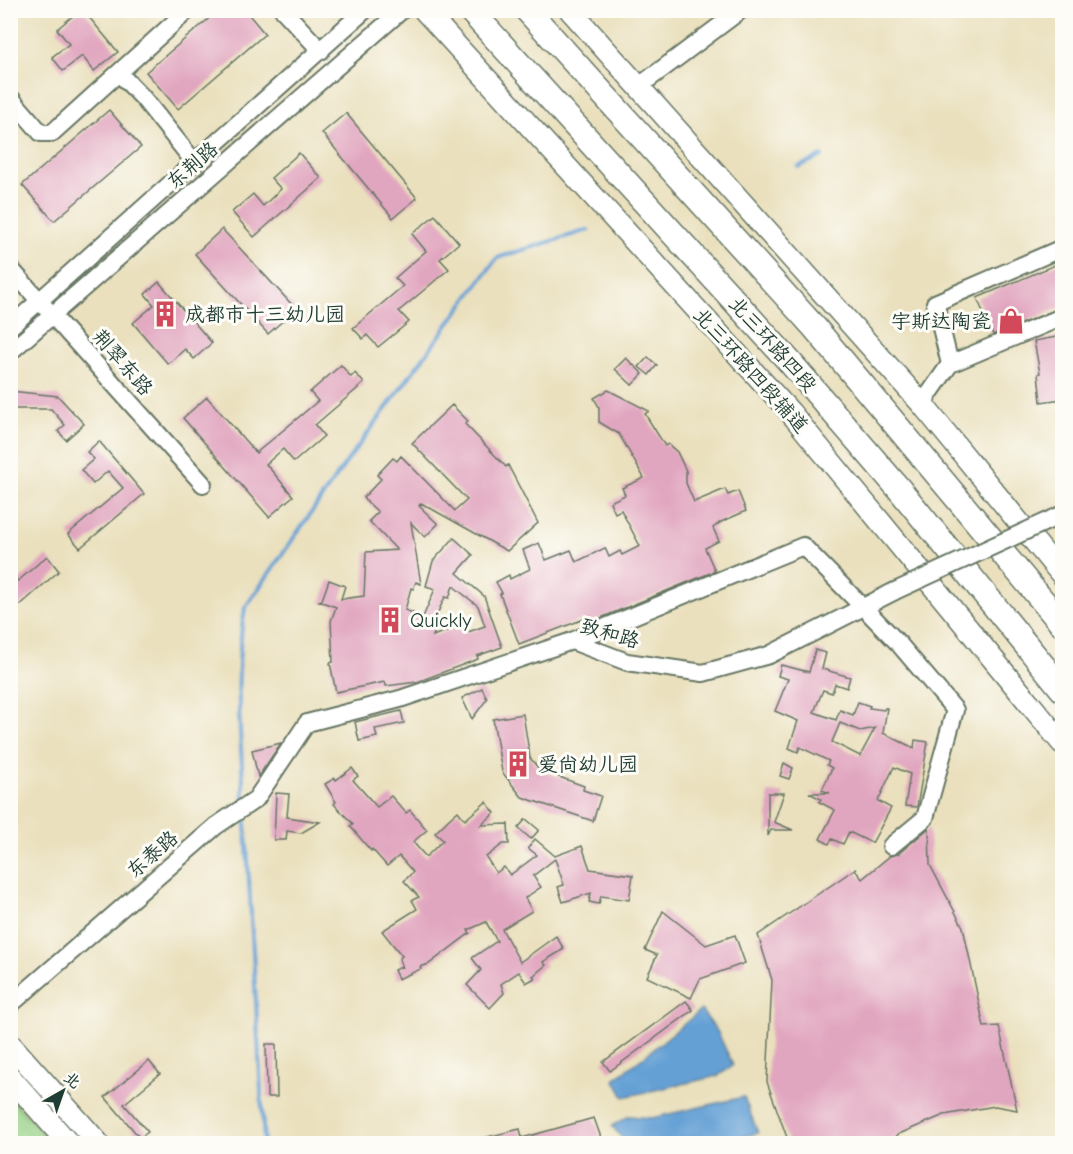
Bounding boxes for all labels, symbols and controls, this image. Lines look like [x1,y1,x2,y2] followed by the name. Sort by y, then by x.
[162,136,223,194] street label: 东荆路
[724,292,821,397] street label: 北三环路四段
[150,299,180,329] building icon: 成都市十三幼儿园
[185,303,345,326] place label: 成都市十三幼儿园
[689,303,813,437] street label: 北三环路四段辅道
[996,306,1026,336] shop icon: 宇斯达陶瓷
[891,310,991,333] place label: 宇斯达陶瓷
[88,325,158,401] street label: 荆翠东路
[375,605,405,635] building icon: Quickly
[410,609,472,632] place label: Quickly
[578,614,643,653] street label: 致和路
[503,749,533,779] building icon: 爱尚幼儿园
[538,753,638,776] place label: 爱尚幼儿园
[122,825,183,883] street label: 东泰路
[33,1061,93,1121] north arrow
[60,1068,84,1092] text: 北

